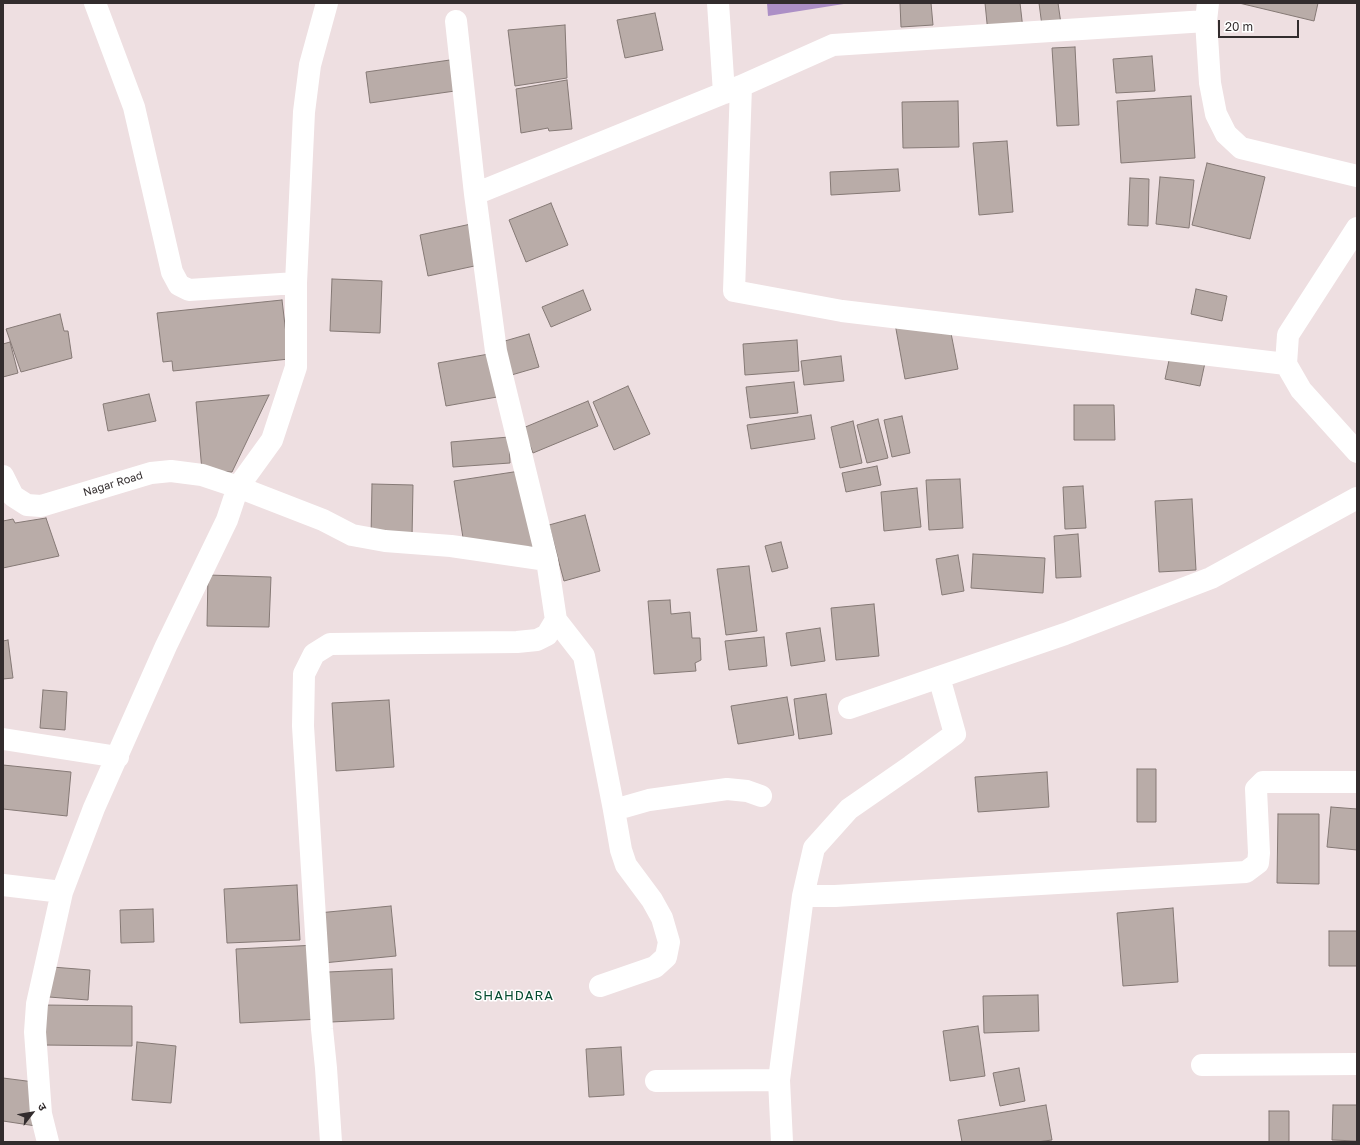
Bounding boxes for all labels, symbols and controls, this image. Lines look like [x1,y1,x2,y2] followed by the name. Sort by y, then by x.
[1220,12,1301,38] scale bar
[1225,19,1253,34] text: 20 m
[82,469,144,499] street label: Nagar Road
[474,988,554,1004] district label: SHAHDARA
[12,1093,52,1133] north arrow
[35,1100,50,1113] text: उ

